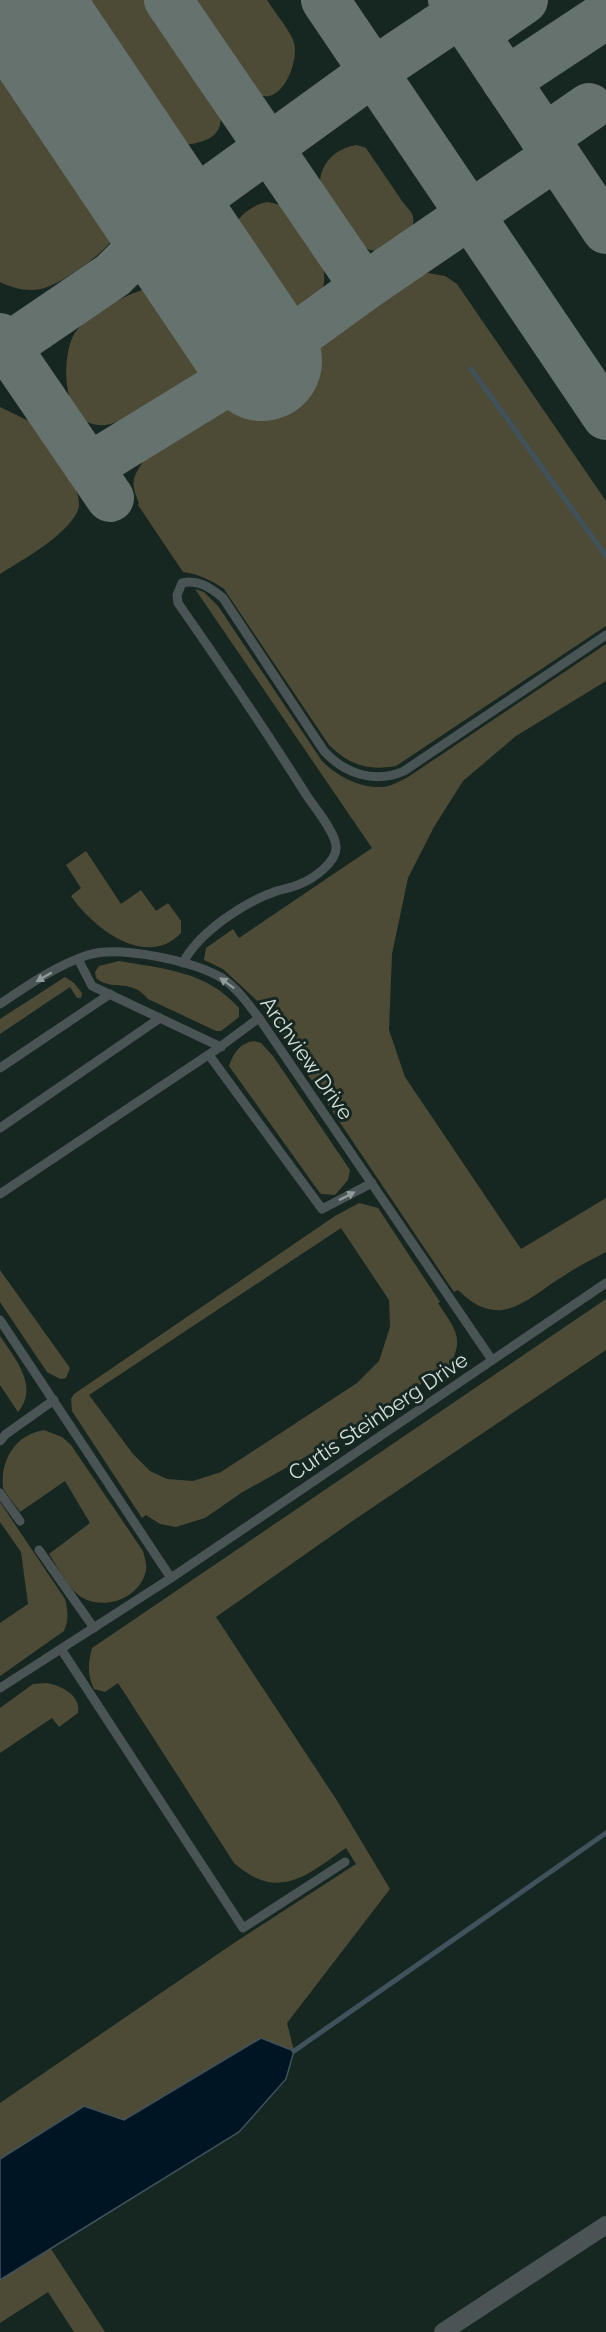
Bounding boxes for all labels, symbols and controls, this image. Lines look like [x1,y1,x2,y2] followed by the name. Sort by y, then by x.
[35,972,52,982] one-way arrow
[219,977,235,990] one-way arrow
[255,992,359,1124] street label: Archview Drive
[338,1191,355,1201] one-way arrow
[284,1347,472,1485] street label: Curtis Steinberg Drive

